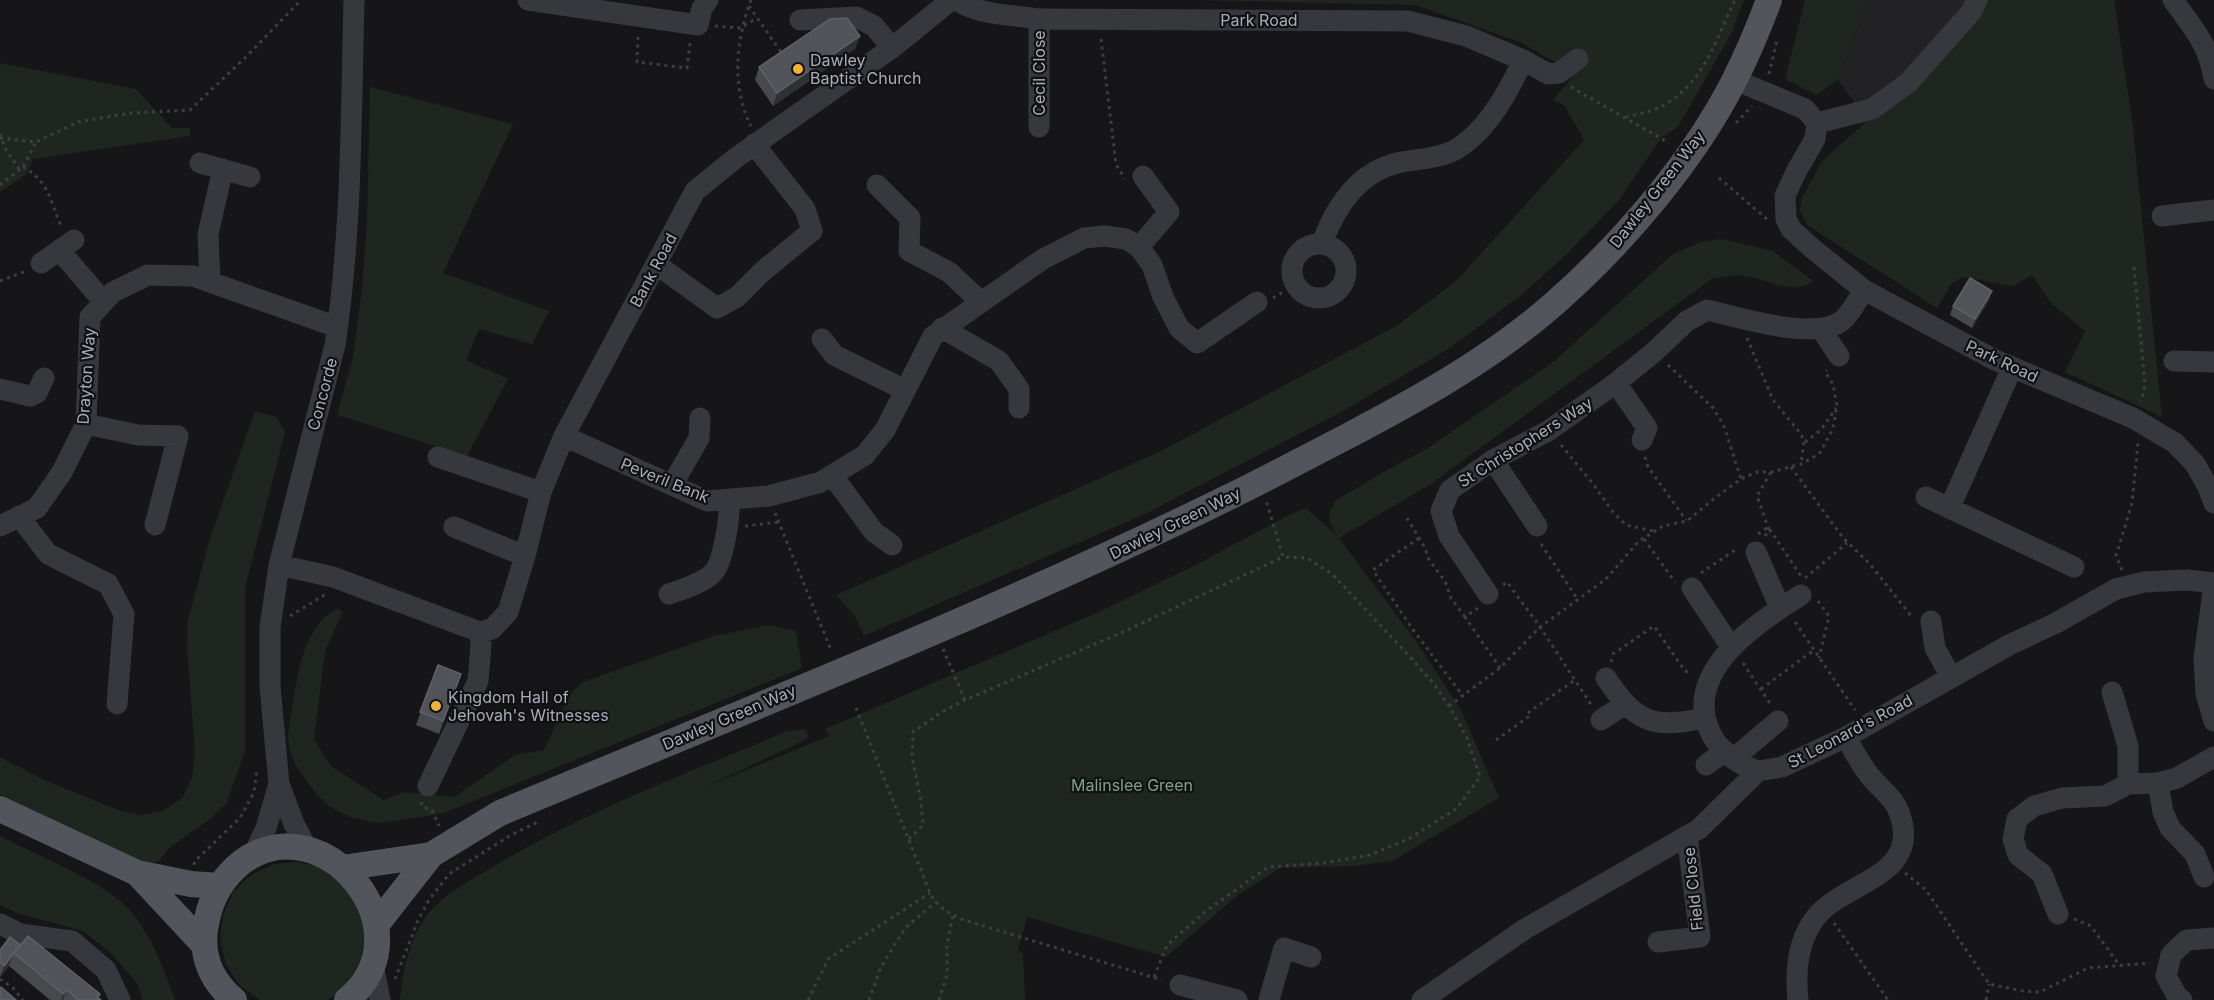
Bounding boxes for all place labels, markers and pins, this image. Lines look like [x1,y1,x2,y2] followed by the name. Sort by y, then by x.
[810,50,922,88] place label: Dawley Baptist Church
[791,62,805,76] marker: Dawley Baptist Church
[448,687,609,725] place label: Kingdom Hall of Jehovah's Witnesses
[429,699,443,713] marker: Kingdom Hall of Jehovah's Witnesses

